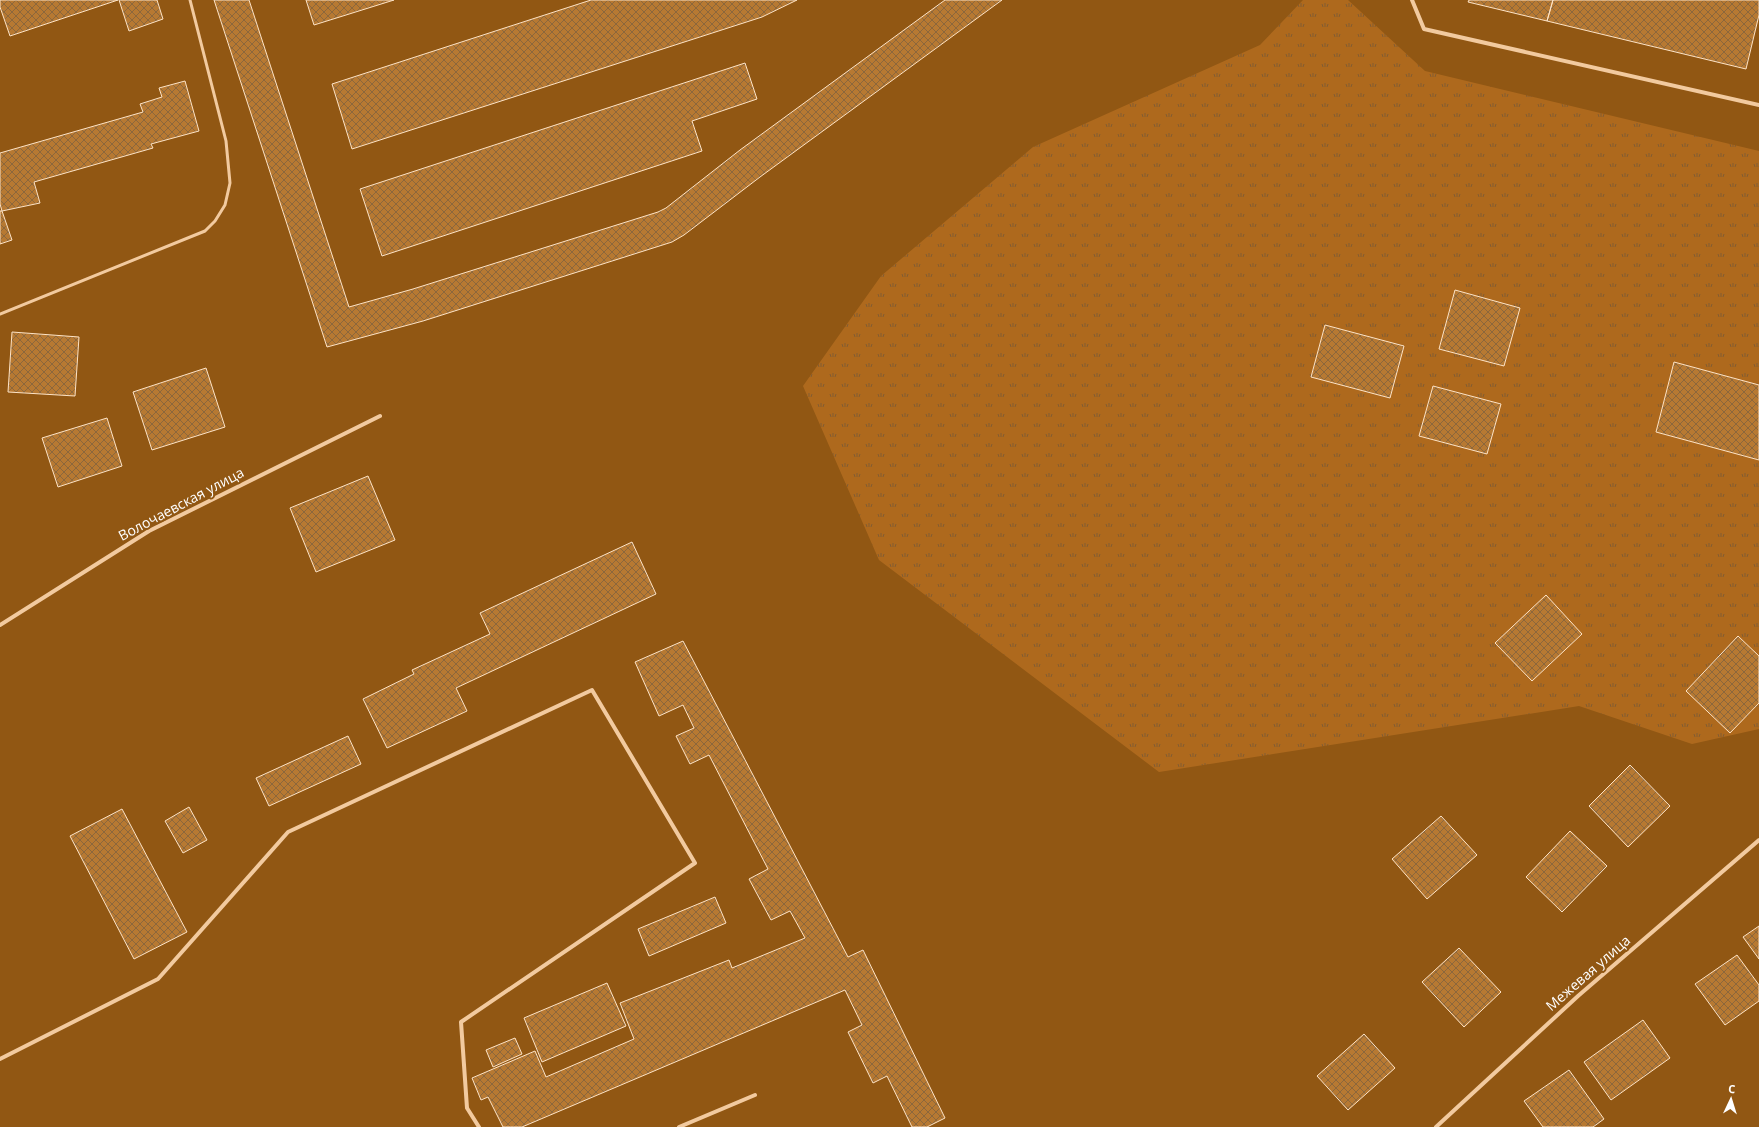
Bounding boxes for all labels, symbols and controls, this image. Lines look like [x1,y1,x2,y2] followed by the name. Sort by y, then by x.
[115,462,247,545] street label: Волочаевская улица
[1541,931,1634,1015] street label: Межевая улица
[1711,1079,1751,1119] north arrow
[1728,1081,1736,1096] text: С

